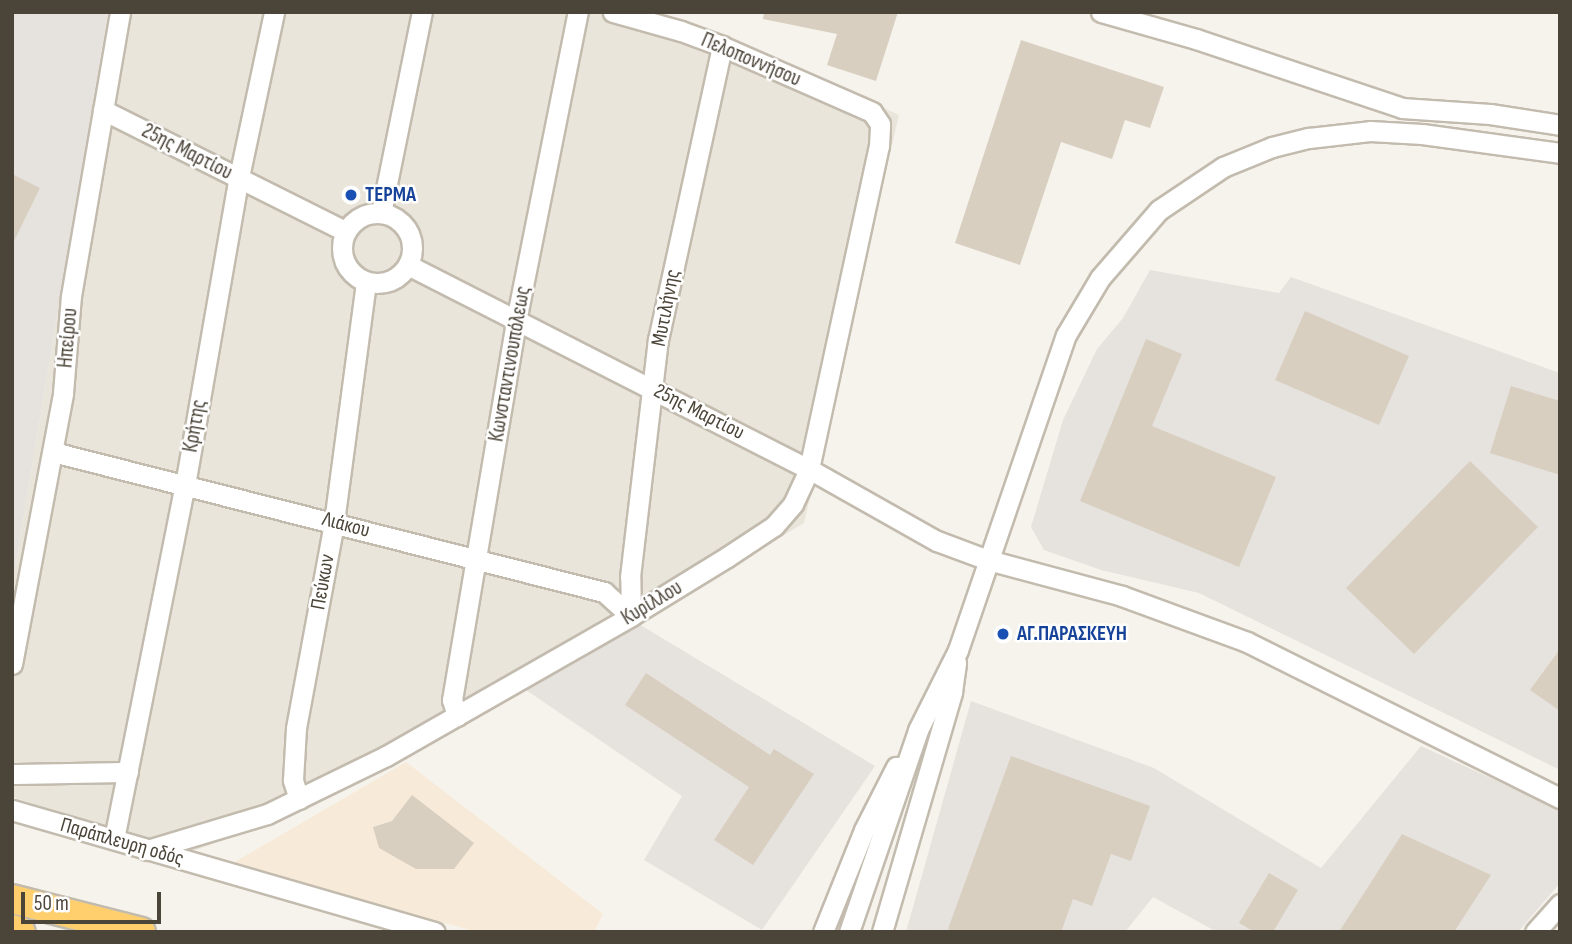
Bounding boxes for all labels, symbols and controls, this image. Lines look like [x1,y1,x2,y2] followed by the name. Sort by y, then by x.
[697,28,805,92] street label: Πελοποννήσου
[137,118,237,186] street label: 25ης Μαρτίου
[365,182,416,208] place label: ΤΕΡΜΑ
[343,187,359,203] marker: ΤΕΡΜΑ
[646,267,686,349] street label: Μυτιλήνης
[484,284,536,444] street label: Κωνσταντινουπόλεως
[53,307,83,369] street label: Ηπείρου
[649,378,749,446] street label: 25ης Μαρτίου
[178,398,212,454] street label: Κρήτης
[319,507,373,543] street label: Λιάκου
[306,552,340,612] street label: Πεύκων
[617,575,687,631] street label: Κυρίλλου
[1017,621,1127,647] place label: ΑΓ.ΠΑΡΑΣΚΕΥΗ
[995,626,1011,642] marker: ΑΓ.ΠΑΡΑΣΚΕΥΗ
[57,812,187,872] street label: Παράπλευρη οδός
[24,878,164,922] scale bar
[34,891,69,916] text: 50 m

